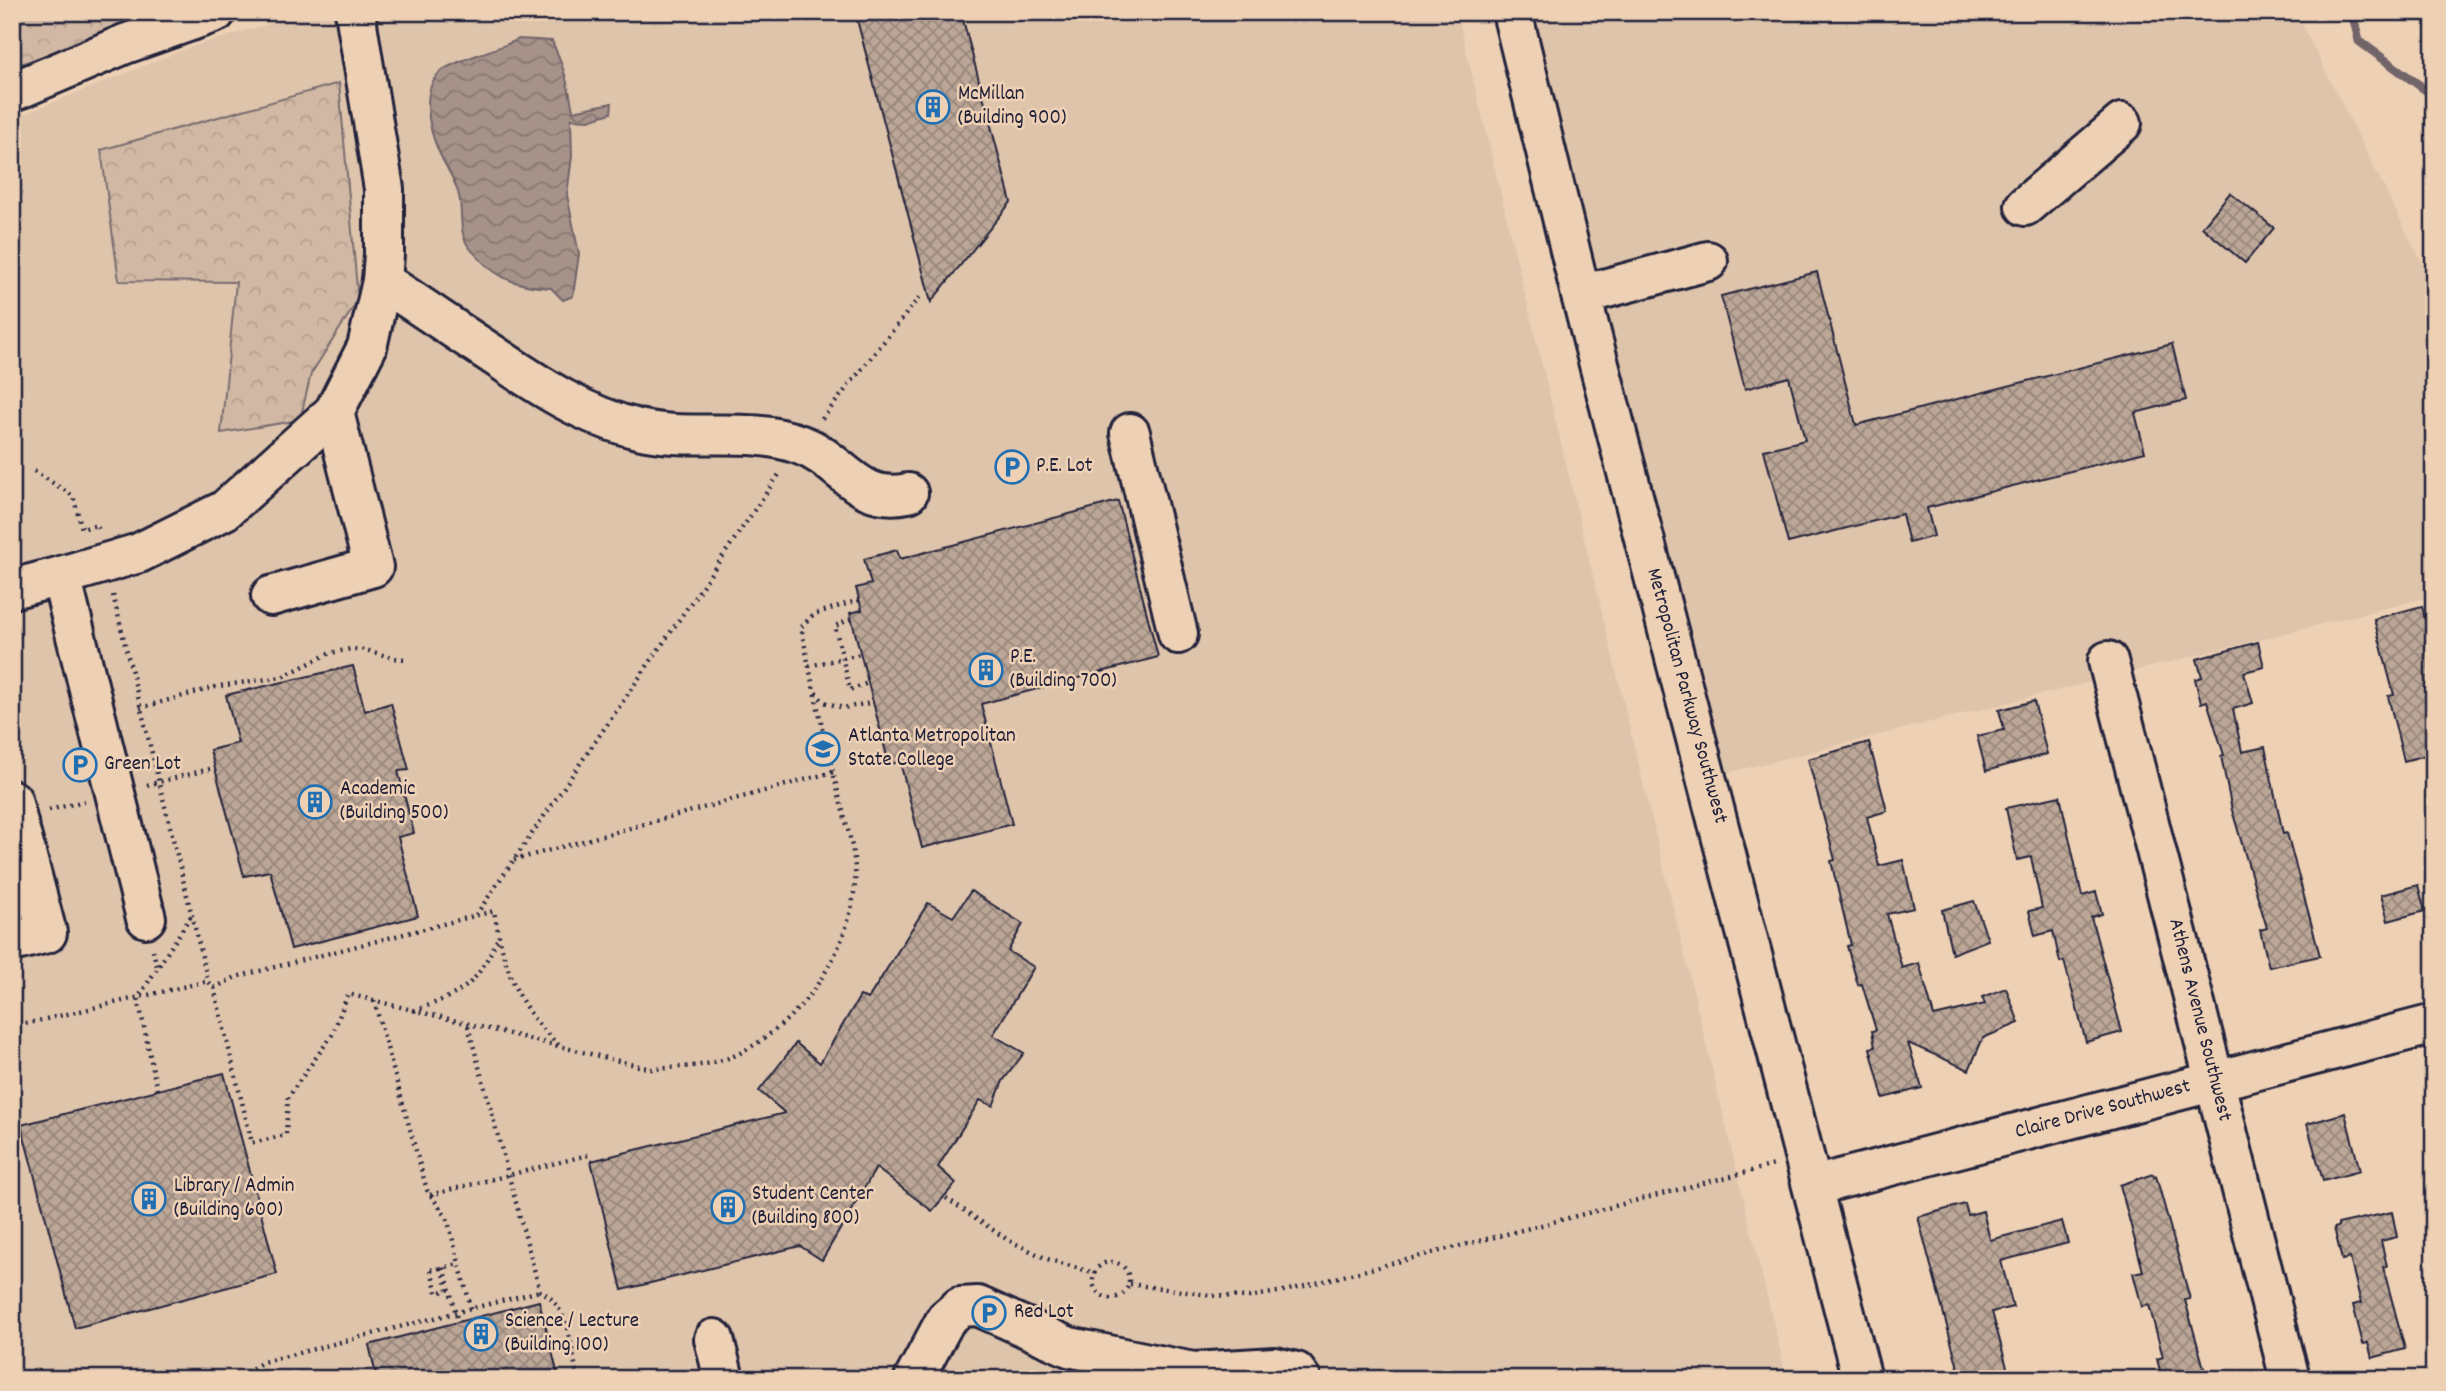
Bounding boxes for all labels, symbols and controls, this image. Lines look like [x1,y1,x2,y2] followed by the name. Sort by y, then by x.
[958,80,1066,134] place label: McMillan (Building 900)
[914,88,952,126] building icon: McMillan (Building 900)
[993,448,1031,486] parking icon: P.E. Lot
[1036,452,1093,482] place label: P.E. Lot
[1637,565,1735,827] street label: Metropolitan Parkway Southwest
[1010,643,1117,697] place label: P.E. (Building 700)
[967,651,1005,689] building icon: P.E. (Building 700)
[848,722,1016,776] place label: Atlanta Metropolitan State College
[804,730,842,768] school or university icon: Atlanta Metropolitan State College
[61,746,99,784] parking icon: Green Lot
[104,750,181,780] place label: Green Lot
[340,775,448,829] place label: Academic (Building 500)
[296,783,334,821] building icon: Academic (Building 500)
[2159,915,2239,1125] street label: Athens Avenue Southwest
[2012,1072,2194,1148] street label: Claire Drive Southwest
[174,1172,294,1226] place label: Library / Admin (Building 600)
[130,1180,168,1218] building icon: Library / Admin (Building 600)
[752,1180,874,1234] place label: Student Center (Building 800)
[709,1188,747,1226] building icon: Student Center (Building 800)
[970,1294,1008,1332] parking icon: Red Lot
[1014,1298,1074,1328] place label: Red Lot
[505,1307,639,1361] place label: Science / Lecture (Building 100)
[462,1315,500,1353] building icon: Science / Lecture (Building 100)

